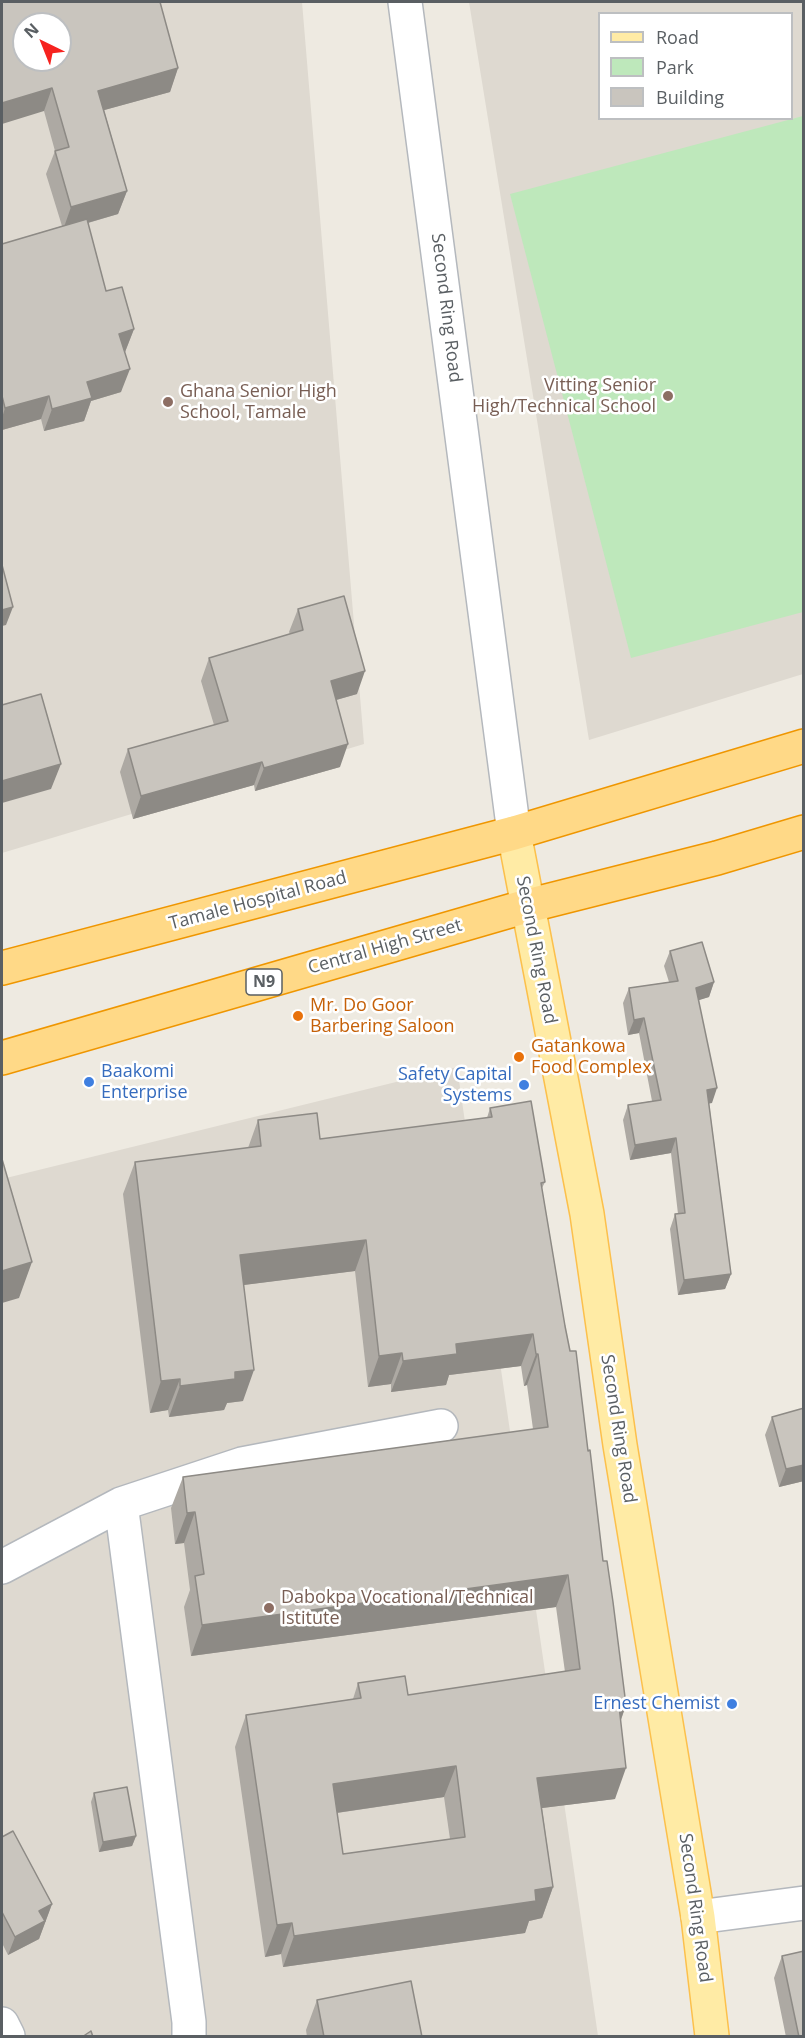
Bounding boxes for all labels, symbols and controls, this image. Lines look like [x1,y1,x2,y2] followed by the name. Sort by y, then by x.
[12,12,72,72] north arrow
[598,12,793,120] legend
[19,18,43,43] text: N
[656,25,699,49] text: Road
[656,55,694,79] text: Park
[656,85,724,109] text: Building
[426,232,466,384] street label: Second Ring Road
[472,375,656,418] place label: Vitting Senior High/Technical School
[180,381,337,424] place label: Ghana Senior High School, Tamale
[661,389,675,403] marker: Vitting Senior High/Technical School
[161,395,175,409] marker: Ghana Senior High School, Tamale
[167,867,349,935] street label: Tamale Hospital Road
[511,874,561,1026] street label: Second Ring Road
[306,915,464,979] street label: Central High Street
[246,969,282,995] road number: N9
[310,995,455,1038] place label: Mr. Do Goor Barbering Saloon
[291,1009,305,1023] marker: Mr. Do Goor Barbering Saloon
[531,1036,652,1078] place label: Gatankowa Food Complex
[512,1050,526,1064] marker: Gatankowa Food Complex
[101,1061,188,1104] place label: Baakomi Enterprise
[398,1064,512,1106] place label: Safety Capital Systems
[82,1075,96,1089] marker: Baakomi Enterprise
[517,1078,531,1092] marker: Safety Capital Systems
[596,1353,640,1505] street label: Second Ring Road
[281,1587,534,1630] place label: Dabokpa Vocational/Technical Istitute
[262,1601,276,1615] marker: Dabokpa Vocational/Technical Istitute
[593,1693,720,1715] place label: Ernest Chemist
[725,1697,739,1711] marker: Ernest Chemist
[674,1832,716,1984] street label: Second Ring Road

